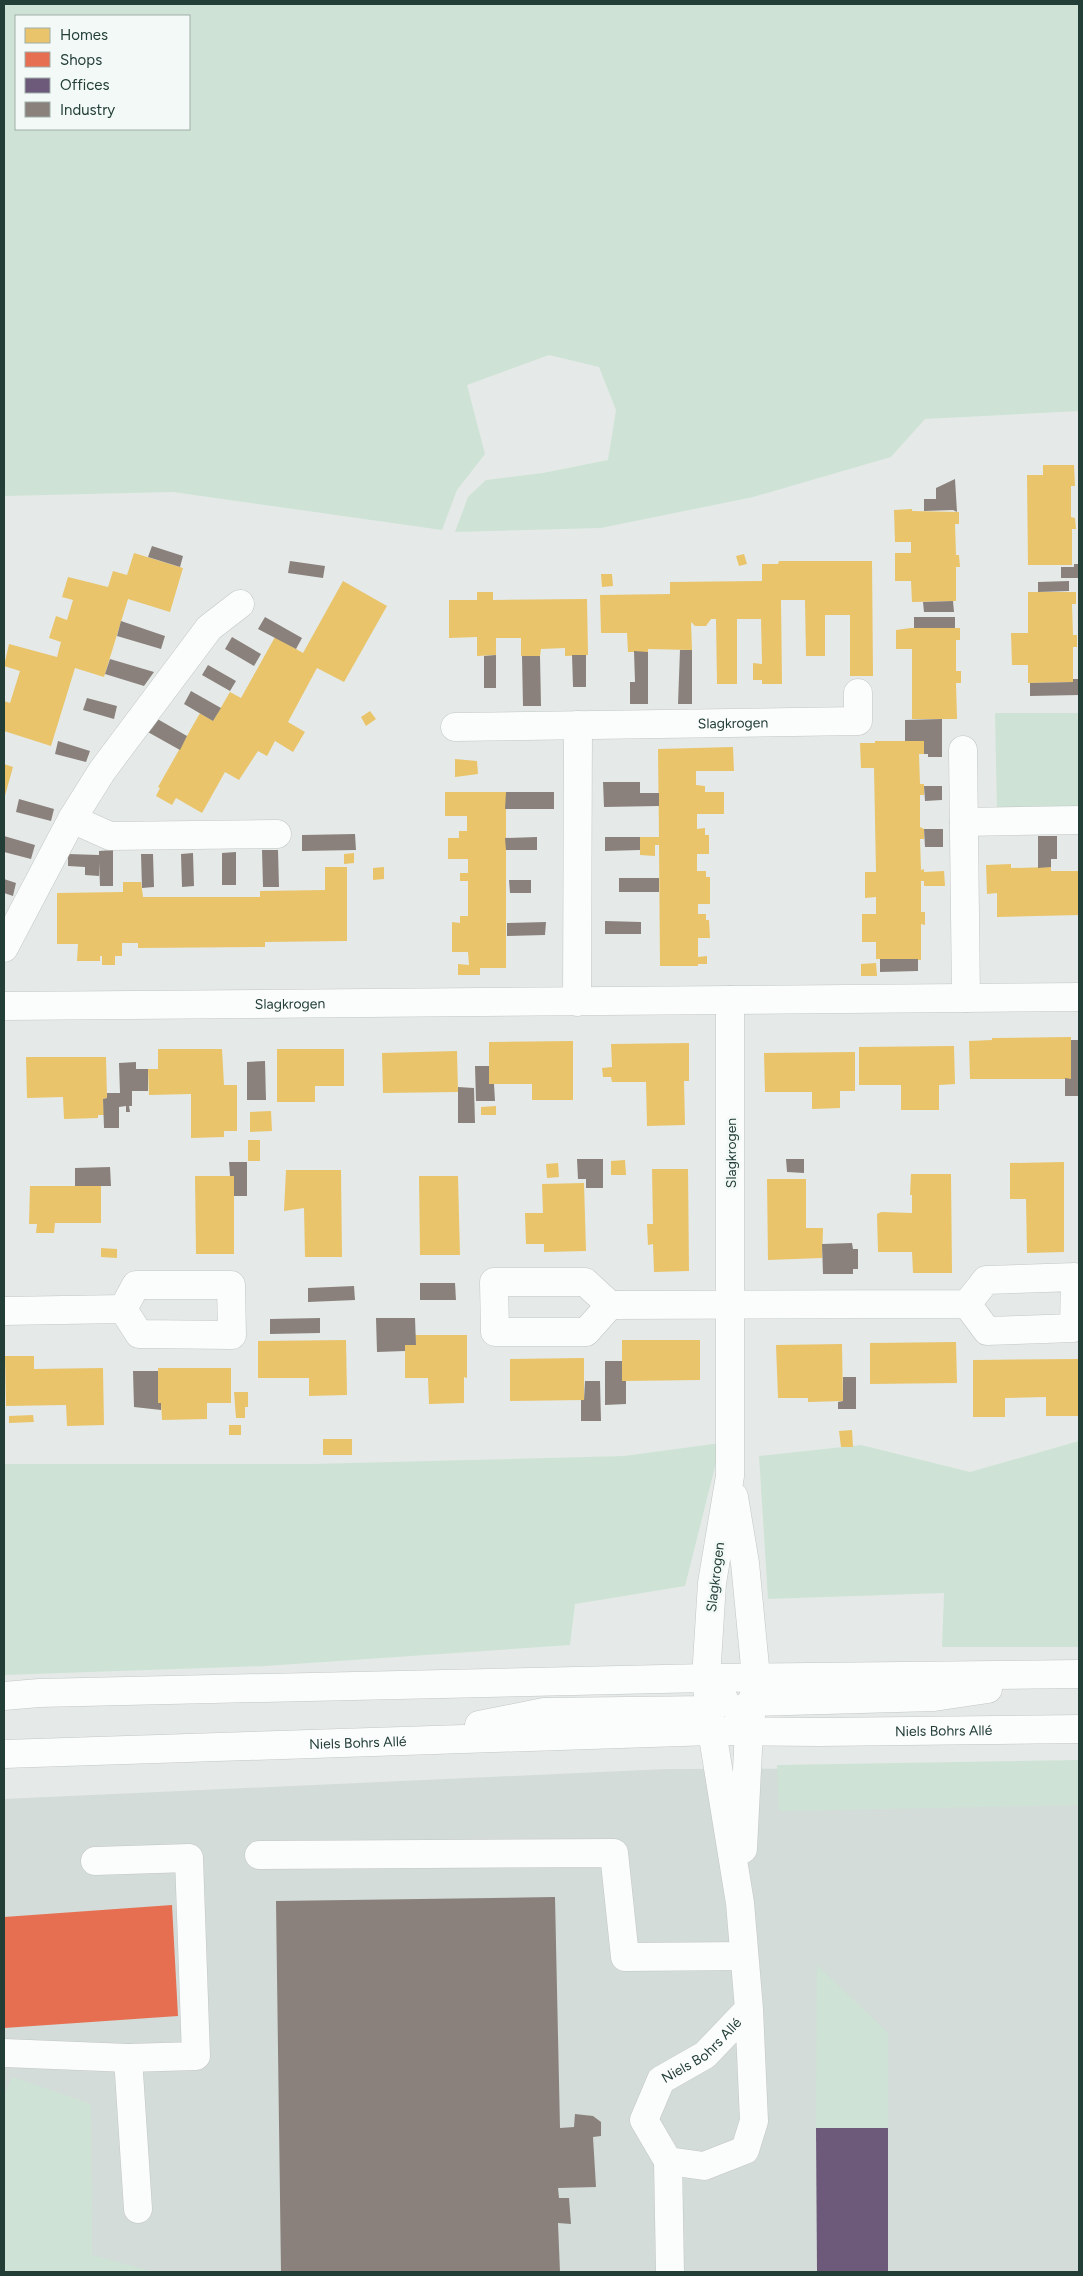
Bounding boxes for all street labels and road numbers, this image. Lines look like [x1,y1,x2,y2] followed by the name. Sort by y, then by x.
[698,714,768,732] street label: Slagkrogen
[255,995,325,1013] street label: Slagkrogen
[723,1118,740,1188] street label: Slagkrogen
[703,1541,728,1613] street label: Slagkrogen
[895,1722,993,1740] street label: Niels Bohrs Allé
[309,1733,407,1753] street label: Niels Bohrs Allé
[659,2014,745,2087] street label: Niels Bohrs Allé

